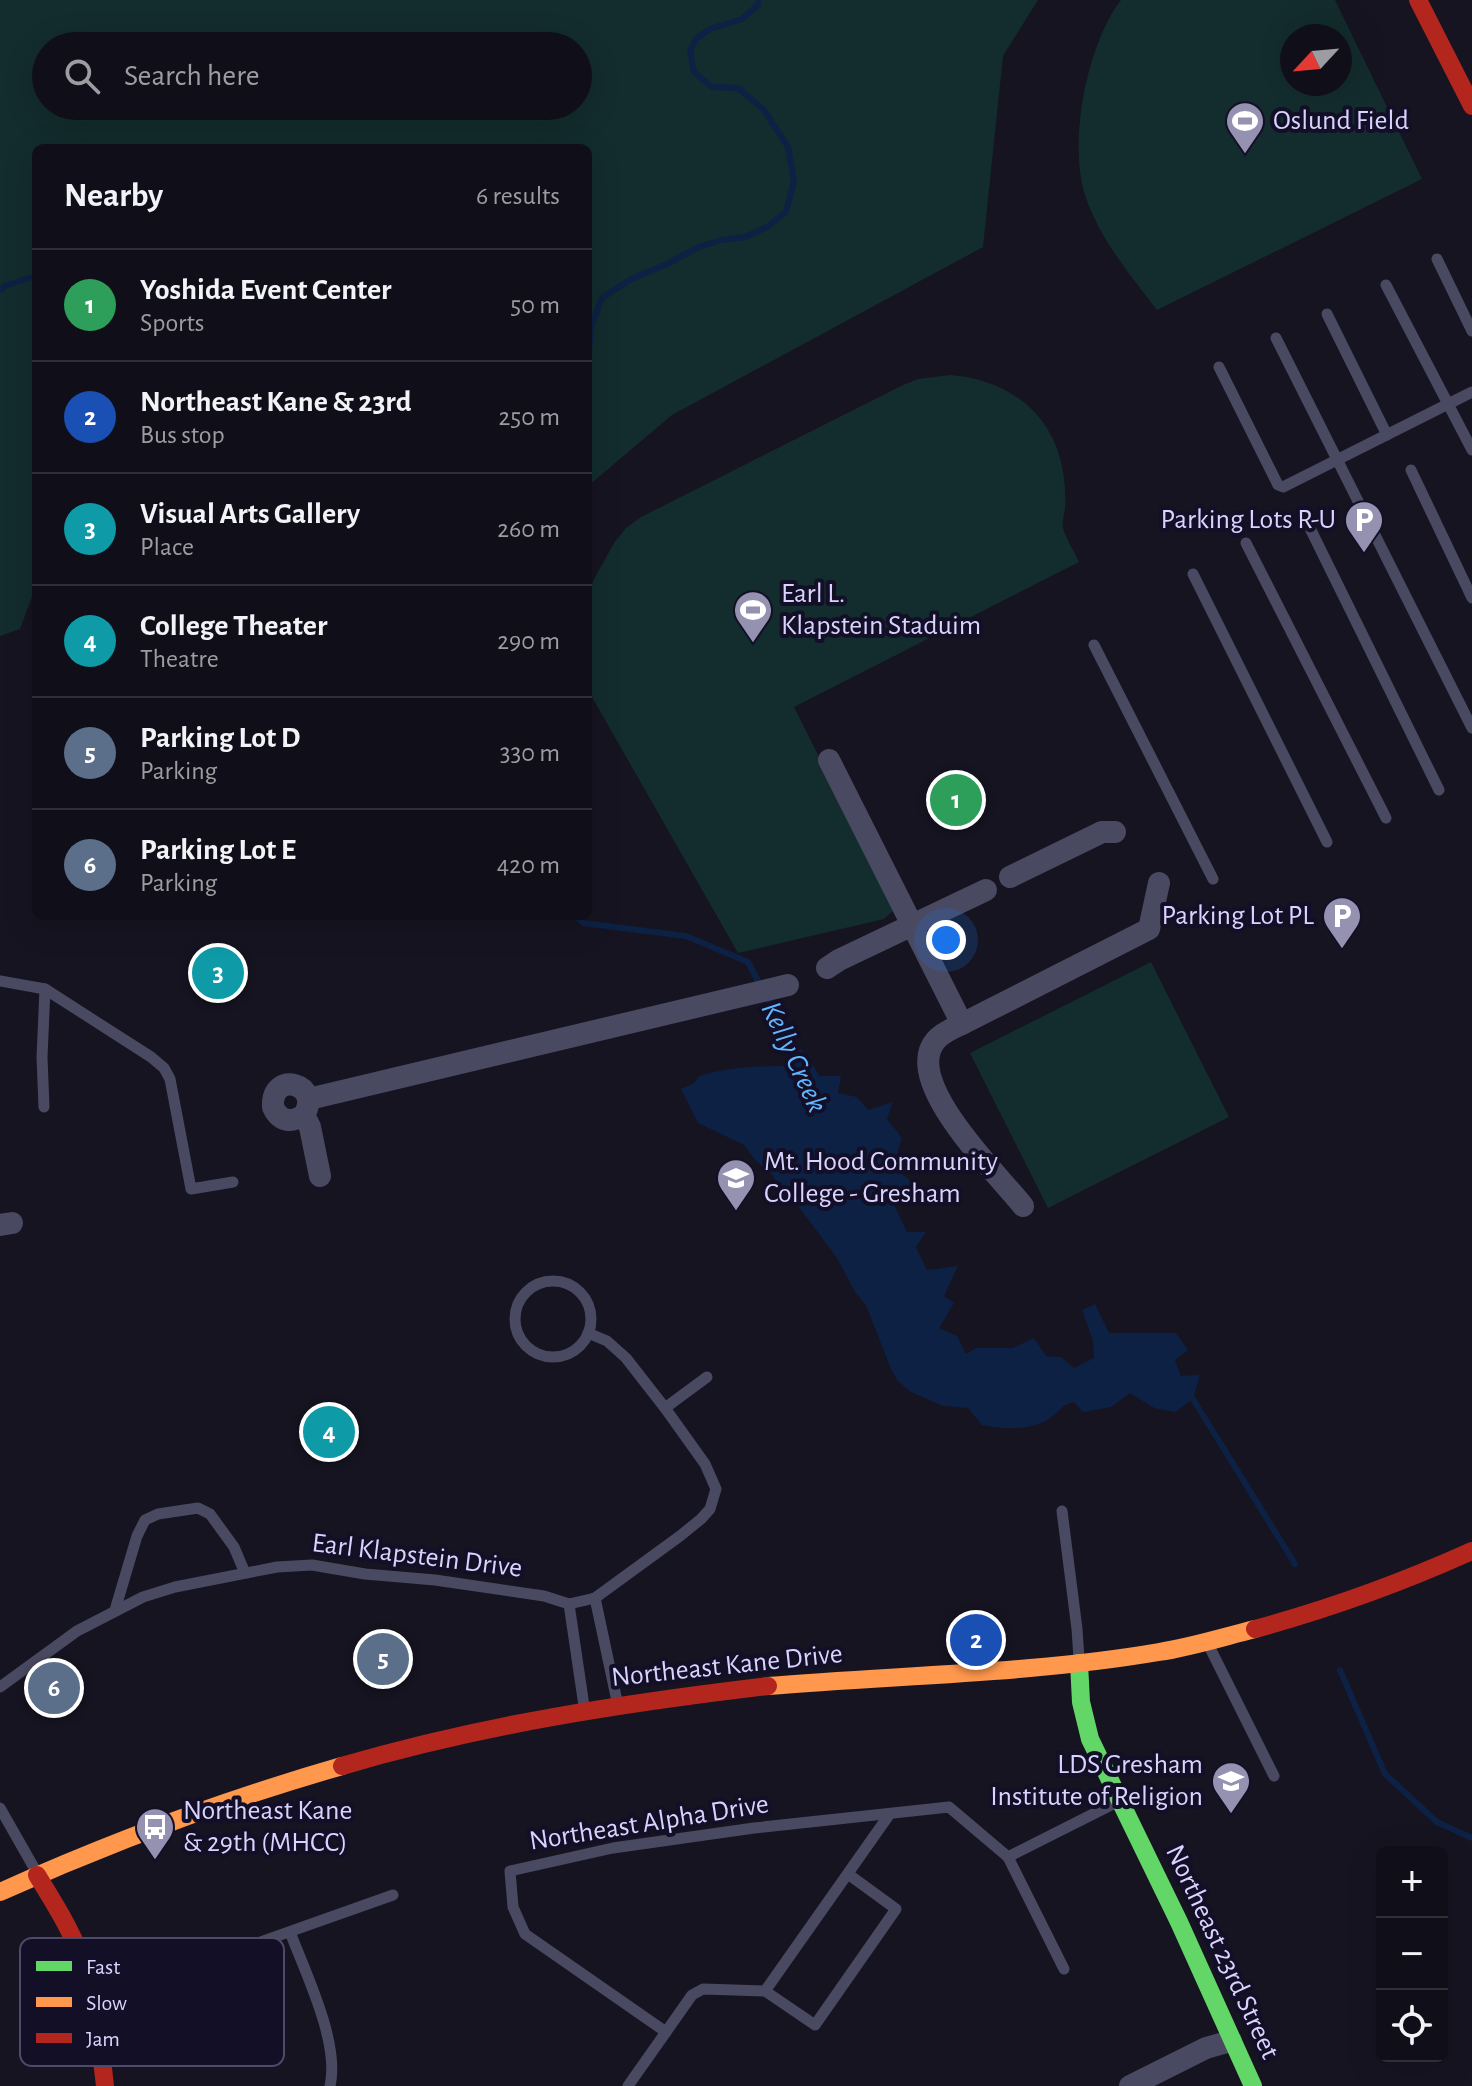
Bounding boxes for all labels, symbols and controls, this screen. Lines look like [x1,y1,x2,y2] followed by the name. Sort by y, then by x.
[1280,24,1352,96] north arrow
[32,32,592,120] search box
[60,54,104,98] icon: search
[124,61,260,91] text: Search here
[1224,100,1266,155] sports icon: Oslund Field
[1273,107,1409,135] place label: Oslund Field
[64,179,163,213] text: Nearby
[476,183,560,209] text: 6 results
[140,275,392,305] text: Yoshida Event Center
[85,292,95,318] text: 1
[510,292,560,318] text: 50 m
[140,310,204,336] text: Sports
[140,387,412,417] text: Northeast Kane & 23rd
[84,404,96,430] text: 2
[498,404,560,430] text: 250 m
[140,422,225,448] text: Bus stop
[140,499,360,529] text: Visual Arts Gallery
[1343,499,1385,554] parking icon: Parking Lots R-U
[1160,506,1336,534] place label: Parking Lots R-U
[84,516,96,542] text: 3
[497,516,560,542] text: 260 m
[140,534,194,560] text: Place
[781,580,981,640] place label: Earl L. Klapstein Staduim
[732,589,774,644] sports icon: Earl L. Klapstein Staduim
[140,611,327,641] text: College Theater
[83,628,97,654] text: 4
[497,628,560,654] text: 290 m
[140,646,219,672] text: Theatre
[140,723,300,753] text: Parking Lot D
[84,740,96,766] text: 5
[500,740,560,766] text: 330 m
[140,758,217,784] text: Parking
[930,770,982,830] pin: 1
[140,835,296,865] text: Parking Lot E
[84,852,96,878] text: 6
[497,852,560,878] text: 420 m
[140,870,217,896] text: Parking
[1321,895,1363,950] parking icon: Parking Lot PL
[1161,902,1314,930] place label: Parking Lot PL
[926,920,966,960] your location
[192,943,244,1003] pin: 3
[755,997,833,1117] water label: Kelly Creek
[764,1148,998,1208] place label: Mt. Hood Community College - Gresham
[715,1157,757,1212] school or university icon: Mt. Hood Community College - Gresham
[303,1402,355,1462] pin: 4
[310,1529,524,1583] street label: Earl Klapstein Drive
[950,1610,1002,1670] pin: 2
[357,1629,409,1689] pin: 5
[610,1640,844,1692] street label: Northeast Kane Drive
[28,1658,80,1718] pin: 6
[990,1751,1203,1811] place label: LDS Gresham Institute of Religion
[1210,1760,1252,1815] school or university icon: LDS Gresham Institute of Religion
[527,1790,771,1856] street label: Northeast Alpha Drive
[183,1797,352,1857] place label: Northeast Kane & 29th (MHCC)
[134,1806,176,1861] bus stop icon: Northeast Kane & 29th (MHCC)
[1160,1841,1284,2063] street label: Northeast 23rd Street
[1376,1846,1448,2062] map controls
[1376,1846,1448,1918] button: +
[1376,1918,1448,1990] button: −
[20,1938,284,2066] legend
[86,1956,120,1978] text: Fast
[1376,1990,1448,2062] button: locate
[86,1992,127,2014] text: Slow
[86,2028,120,2050] text: Jam

